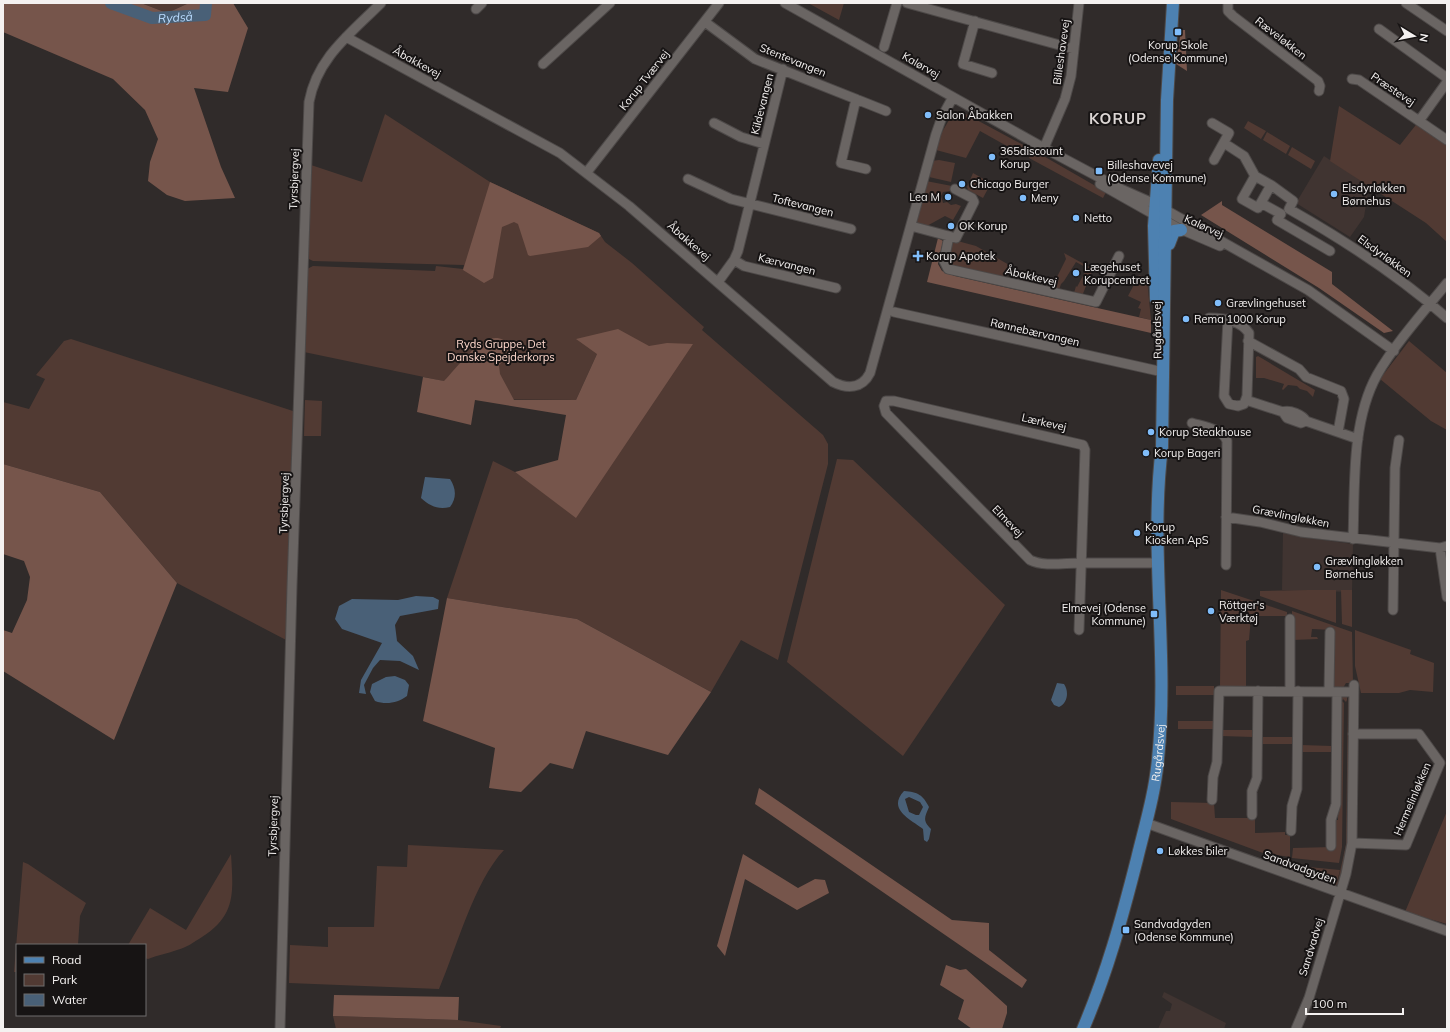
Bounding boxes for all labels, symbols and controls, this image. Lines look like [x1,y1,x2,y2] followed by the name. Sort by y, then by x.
[157,8,193,25] water label: Rydså
[1252,14,1310,62] street label: Ræveløkken
[1394,16,1434,56] north arrow
[1049,18,1073,86] street label: Billeshavevej
[1173,27,1183,37] marker: Korup Skole (Odense Kommune)
[1416,32,1431,43] text: N
[1128,38,1228,65] place label: Korup Skole (Odense Kommune)
[758,40,828,80] street label: Stentevangen
[391,42,444,81] street label: Åbakkevej
[616,47,672,113] street label: Korup Tværvej
[900,49,942,81] street label: Kalørvej
[1368,69,1418,109] street label: Præstevej
[748,72,776,136] street label: Kildevangen
[936,107,1013,122] place label: Salon Åbakken
[1089,109,1147,128] district label: KORUP
[923,110,933,120] marker: Salon Åbakken
[1000,144,1063,171] place label: 365discount Korup
[286,148,302,210] street label: Tyrsbjergvej
[987,152,997,162] marker: 365discount Korup
[1107,158,1207,185] place label: Billeshavevej (Odense Kommune)
[1094,166,1104,176] marker: Billeshavevej (Odense Kommune)
[970,177,1049,191] place label: Chicago Burger
[957,179,967,189] marker: Chicago Burger
[1342,181,1406,208] place label: Elsdyrløkken Børnehus
[1329,189,1339,199] marker: Elsdyrløkken Børnehus
[909,190,940,204] place label: Lea M
[771,191,835,219] street label: Toftevangen
[1031,191,1059,205] place label: Meny
[943,192,953,202] marker: Lea M
[1018,193,1028,203] marker: Meny
[1084,211,1112,225] place label: Netto
[1182,211,1226,241] street label: Kalørvej
[1071,213,1081,223] marker: Netto
[664,218,714,264] street label: Åbakkevej
[959,219,1008,233] place label: OK Korup
[946,221,956,231] marker: OK Korup
[1355,232,1415,280] street label: Elsdyrløkken
[926,249,996,263] place label: Korup Apotek
[757,250,817,278] street label: Kærvangen
[913,251,923,261] marker: Korup Apotek
[1084,260,1150,287] place label: Lægehuset Korupcentret
[1004,262,1059,289] street label: Åbakkevej
[1071,268,1081,278] marker: Lægehuset Korupcentret
[1226,296,1306,310] place label: Grævlingehuset
[1213,298,1223,308] marker: Grævlingehuset
[1149,301,1165,359] street label: Rugårdsvej
[1194,312,1286,326] place label: Rema 1000 Korup
[1181,314,1191,324] marker: Rema 1000 Korup
[989,315,1081,349] street label: Rønnebærvangen
[447,337,555,364] park label: Ryds Gruppe, Det Danske Spejderkorps
[1020,410,1068,434] street label: Lærkevej
[1159,425,1251,439] place label: Korup Steakhouse
[1146,427,1156,437] marker: Korup Steakhouse
[1154,446,1220,460] place label: Korup Bageri
[1141,448,1151,458] marker: Korup Bageri
[276,472,292,534] street label: Tyrsbjergvej
[989,502,1027,540] street label: Elmevej
[1251,502,1331,530] street label: Grævlingløkken
[1145,520,1209,547] place label: Korup Kiosken ApS
[1132,528,1142,538] marker: Korup Kiosken ApS
[1325,554,1403,581] place label: Grævlingløkken Børnehus
[1312,562,1322,572] marker: Grævlingløkken Børnehus
[1219,598,1265,625] place label: Röttger's Værktøj
[1062,601,1146,628] place label: Elmevej (Odense Kommune)
[1206,606,1216,616] marker: Röttger's Værktøj
[1149,609,1159,619] marker: Elmevej (Odense Kommune)
[1148,724,1168,782] street label: Rugårdsvej
[1390,760,1434,838] street label: Hermelinløkken
[265,795,281,857] street label: Tyrsbjergvej
[1168,844,1228,858] place label: Løkkes biler
[1155,846,1165,856] marker: Løkkes biler
[1261,847,1339,887] street label: Sandvadgyden
[1296,916,1326,978] street label: Sandvadvej
[1134,917,1234,944] place label: Sandvadgyden (Odense Kommune)
[1121,925,1131,935] marker: Sandvadgyden (Odense Kommune)
[16,944,146,1016] legend
[52,952,81,967] text: Road
[52,972,78,987] text: Park
[1306,990,1403,1016] scale bar
[52,992,88,1007] text: Water
[1312,996,1347,1011] text: 100 m

